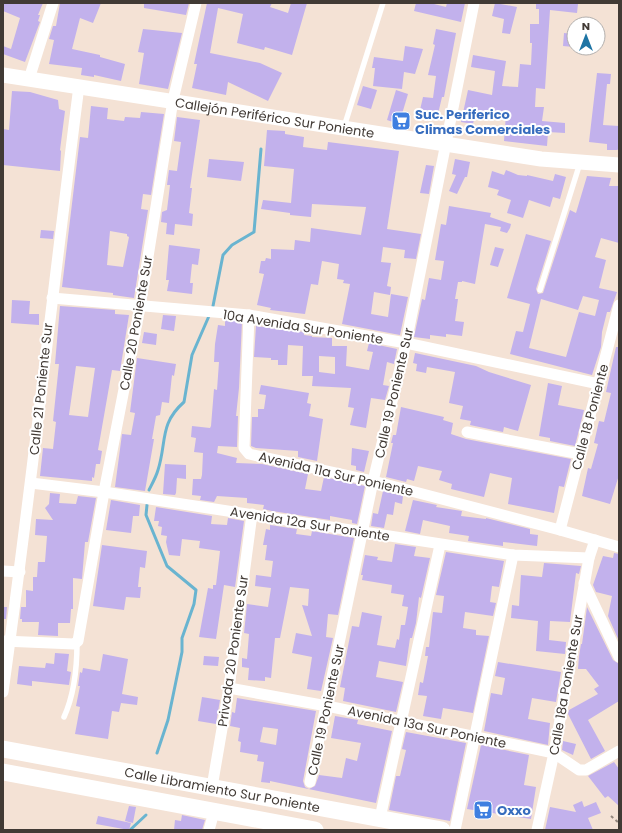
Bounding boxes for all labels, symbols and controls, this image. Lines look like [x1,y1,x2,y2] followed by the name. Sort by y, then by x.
[566,16,606,56] north arrow
[582,18,590,34] text: N
[174,93,376,142] street label: Callejón Periférico Sur Poniente
[415,105,550,139] place label: Suc. Periferico Climas Comerciales
[390,110,412,132] supermarket icon: Suc. Periferico Climas Comerciales
[115,254,157,392] street label: Calle 20 Poniente Sur
[221,305,385,349] street label: 10a Avenida Sur Poniente
[25,322,57,456] street label: Calle 21 Poniente Sur
[370,326,418,460] street label: Calle 19 Poniente Sur
[567,362,613,472] street label: Calle 18 Poniente
[257,447,415,501] street label: Avenida 11a Sur Poniente
[229,502,391,546] street label: Avenida 12a Sur Poniente
[213,574,253,728] street label: Privada 20 Poniente Sur
[544,613,588,757] street label: Calle 18a Poniente Sur
[303,643,349,777] street label: Calle 19 Poniente Sur
[346,701,508,753] street label: Avenida 13a Sur Poniente
[123,762,322,817] street label: Calle Libramiento Sur Poniente
[472,799,494,821] supermarket icon: Oxxo
[497,801,531,820] place label: Oxxo

